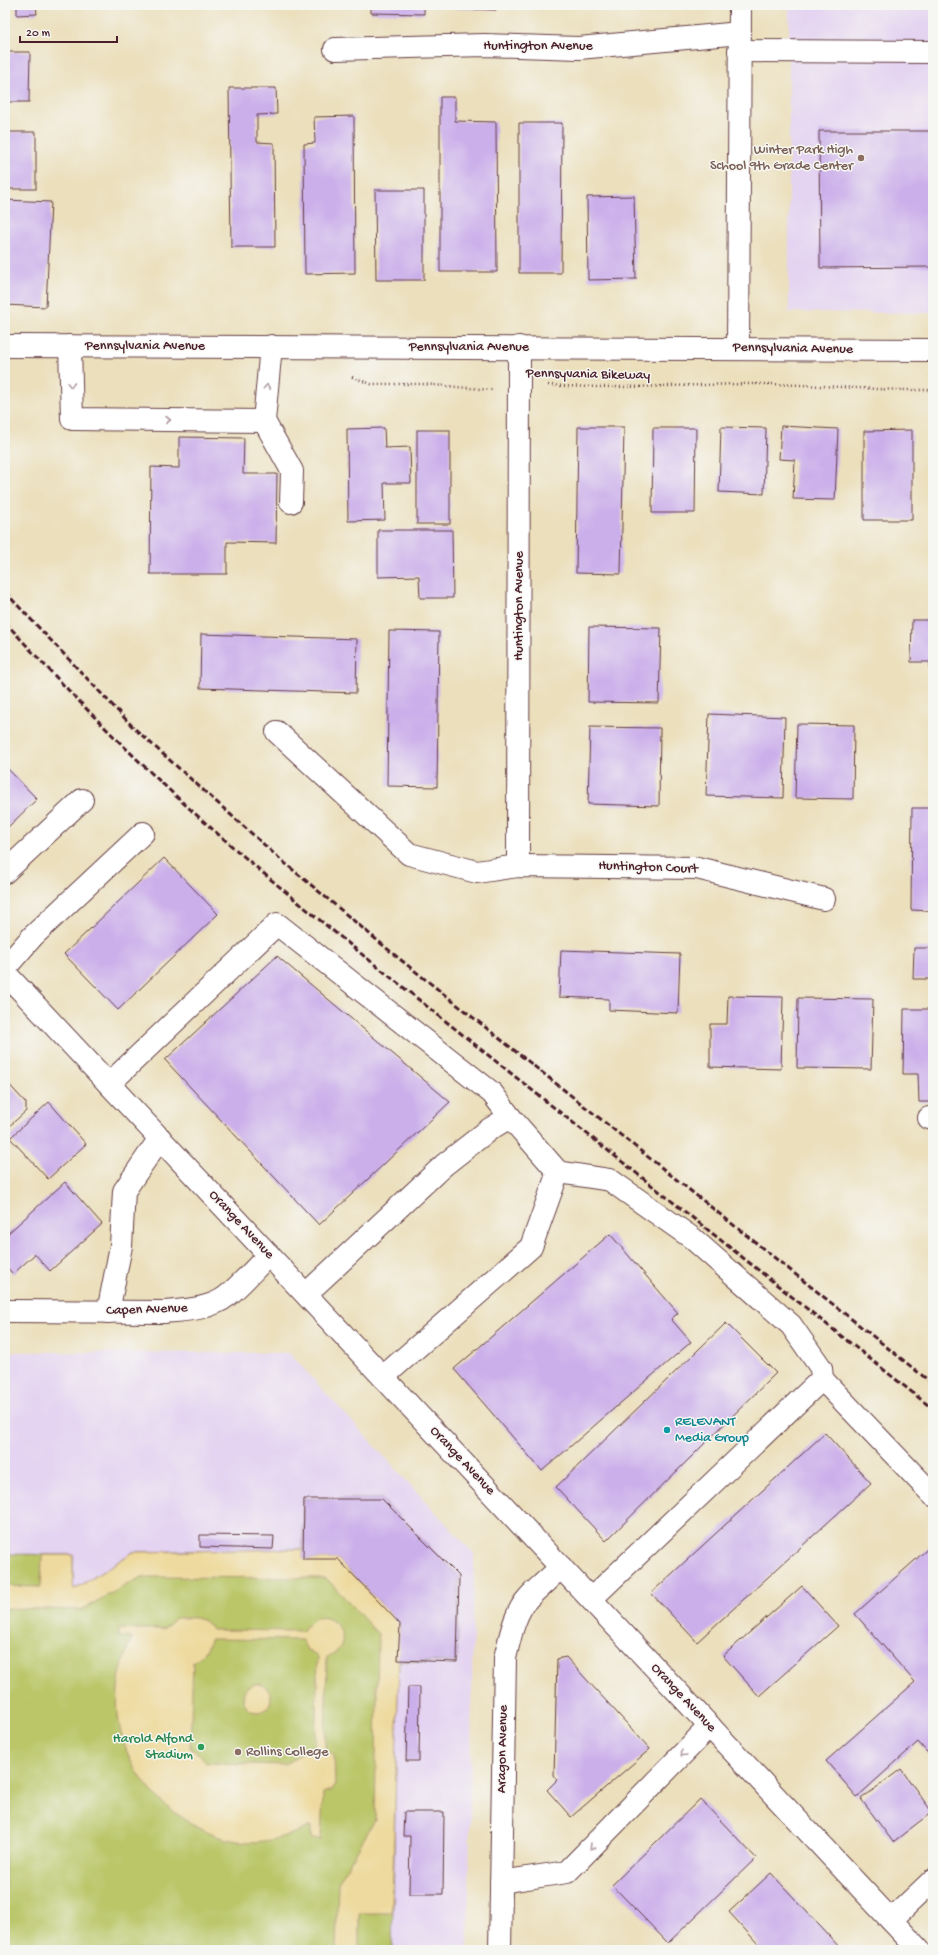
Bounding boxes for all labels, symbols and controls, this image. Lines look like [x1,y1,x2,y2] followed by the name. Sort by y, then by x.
[20,18,117,44] scale bar
[26,27,51,41] text: 20 m
[483,38,594,55] street label: Huntington Avenue
[710,142,854,175] place label: Winter Park High School 9th Grade Center
[856,153,866,163] marker: Winter Park High School 9th Grade Center
[84,338,206,355] street label: Pennsylvania Avenue
[408,339,530,356] street label: Pennsylvania Avenue
[732,339,854,359] street label: Pennsylvania Avenue
[525,365,650,385] street label: Pennsyvania Bikeway
[67,382,75,388] one-way arrow
[263,384,272,390] one-way arrow
[165,416,171,424] one-way arrow
[511,550,528,661] street label: Huntington Avenue
[598,858,699,878] street label: Huntington Court
[205,1187,278,1264] street label: Orange Avenue
[106,1300,189,1320] street label: Capen Avenue
[675,1414,749,1447] place label: RELEVANT Media Group
[426,1423,499,1500] street label: Orange Avenue
[662,1425,672,1435] marker: RELEVANT Media Group
[647,1660,720,1737] street label: Orange Avenue
[494,1704,512,1793] street label: Aragon Avenue
[113,1731,195,1764] place label: Harold Alfond Stadium
[196,1742,206,1752] marker: Harold Alfond Stadium
[246,1744,329,1761] place label: Rollins College
[233,1747,243,1757] marker: Rollins College
[680,1749,688,1757] one-way arrow
[589,1842,597,1850] one-way arrow

